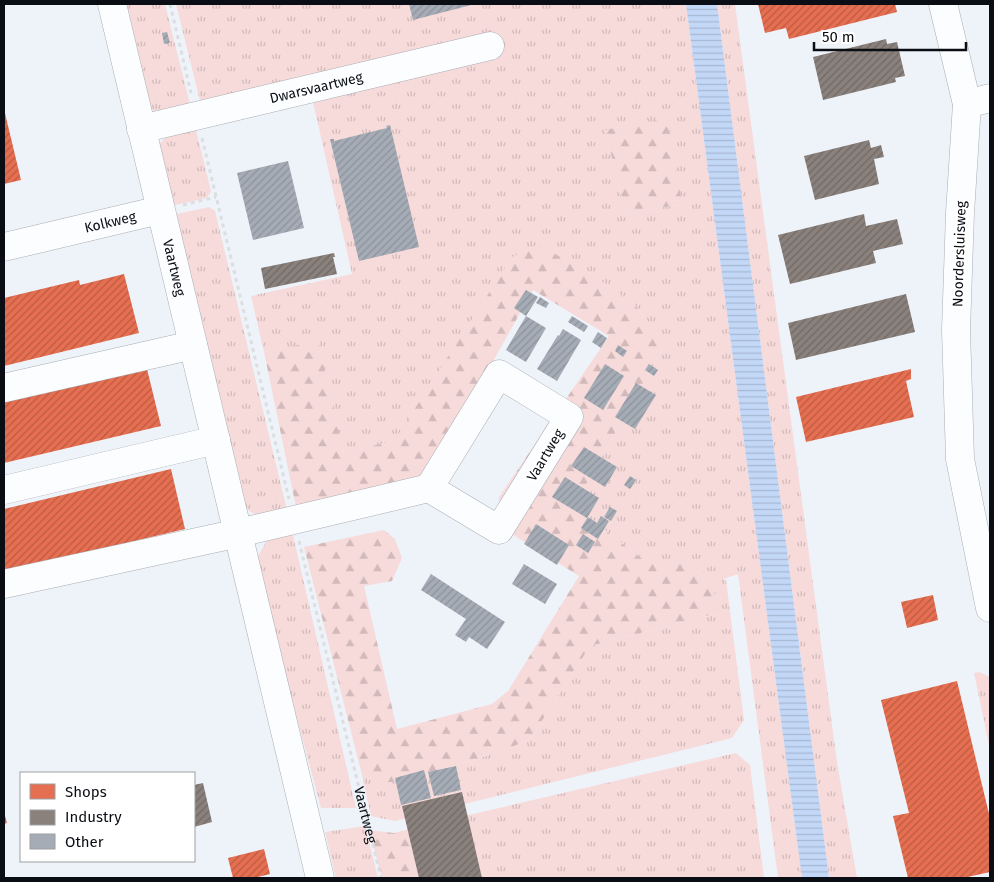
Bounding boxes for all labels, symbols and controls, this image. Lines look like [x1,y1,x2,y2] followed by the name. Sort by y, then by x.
[814,20,966,52] scale bar
[822,28,855,46] text: 50 m
[268,68,365,107] street label: Dwarsvaartweg
[949,200,970,307] street label: Noordersluisweg
[83,208,138,237] street label: Kolkweg
[159,238,189,299] street label: Vaartweg
[523,425,568,484] street label: Vaartweg
[20,772,195,862] legend
[65,783,107,801] text: Shops
[350,785,380,846] street label: Vaartweg
[65,808,122,826] text: Industry
[65,833,104,851] text: Other

